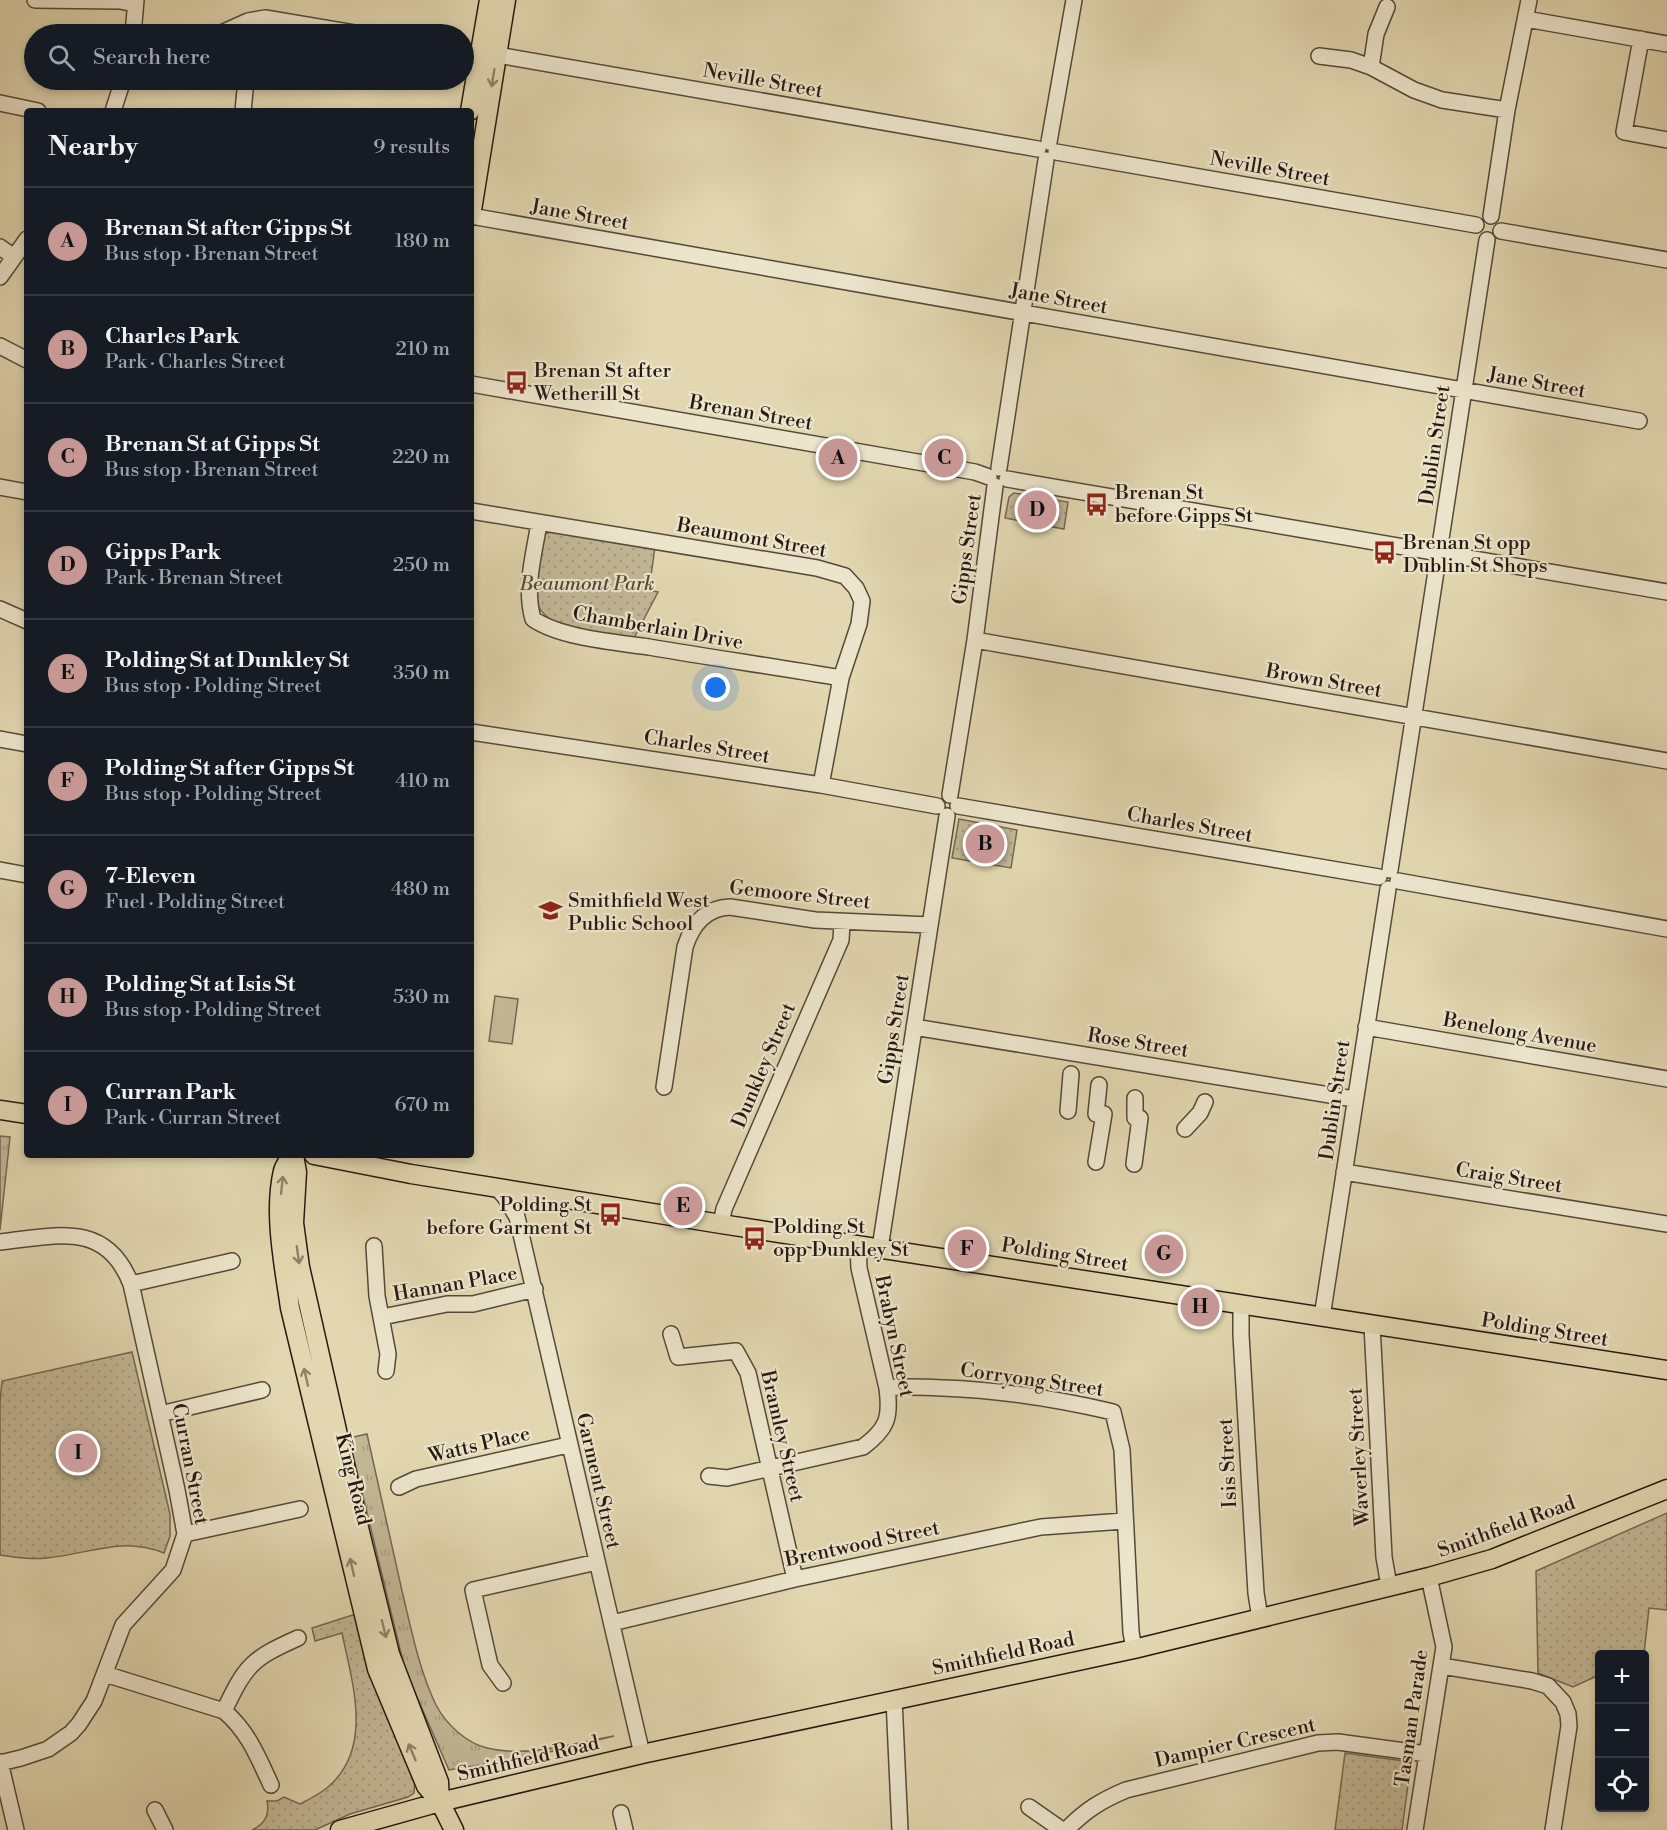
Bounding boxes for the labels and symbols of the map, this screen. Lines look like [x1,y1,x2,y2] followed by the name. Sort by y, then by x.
[701,59,825,104] street label: Neville Street
[488,68,499,88] one-way arrow
[1208,147,1332,192] street label: Neville Street
[528,194,631,236] street label: Jane Street
[1007,278,1110,320] street label: Jane Street
[533,359,671,407] place label: Brenan St after Wetherill St
[1485,362,1588,404] street label: Jane Street
[503,369,529,395] bus stop icon: Brenan St after Wetherill St
[1415,383,1456,507] street label: Dublin Street
[686,390,814,437] street label: Brenan Street
[818,436,858,480] pin: A
[924,436,964,480] pin: C
[1114,481,1253,529] place label: Brenan St before Gipps St
[1018,488,1056,532] pin: D
[1084,491,1110,517] bus stop icon: Brenan St before Gipps St
[947,492,988,606] street label: Gipps Street
[674,513,829,564] street label: Beaumont Street
[1402,531,1548,579] place label: Brenan St opp Dublin St Shops
[1372,540,1398,566] bus stop icon: Brenan St opp Dublin St Shops
[519,572,654,597] park label: Beaumont Park
[571,601,745,656] street label: Chamberlain Drive
[1263,659,1384,704] street label: Brown Street
[701,673,730,702] your location
[642,725,772,770] street label: Charles Street
[1125,802,1255,849] street label: Charles Street
[966,822,1004,866] pin: B
[728,876,872,915] street label: Gemoore Street
[568,889,709,937] place label: Smithfield West Public School
[537,898,563,924] school or university icon: Smithfield West Public School
[873,972,916,1086] street label: Gipps Street
[727,999,802,1132] street label: Dunkley Street
[1440,1007,1599,1059] street label: Benelong Avenue
[1085,1023,1190,1064] street label: Rose Street
[1315,1038,1356,1162] street label: Dublin Street
[1454,1158,1564,1199] street label: Craig Street
[277,1175,288,1195] one-way arrow
[664,1184,702,1228] pin: E
[427,1193,592,1241] place label: Polding St before Garment St
[597,1202,623,1228] bus stop icon: Polding St before Garment St
[773,1215,909,1263] place label: Polding St opp Dunkley St
[742,1225,768,1251] bus stop icon: Polding St opp Dunkley St
[948,1226,986,1272] pin: F
[1144,1232,1184,1276] pin: G
[1000,1233,1130,1278] street label: Polding Street
[293,1244,304,1264] one-way arrow
[391,1261,520,1308] street label: Hannan Place
[868,1272,919,1400] street label: Brabyn Street
[1180,1284,1220,1330] pin: H
[1480,1308,1610,1353] street label: Polding Street
[958,1358,1105,1403] street label: Corryong Street
[754,1367,809,1505] street label: Bramley Street
[300,1368,312,1387] one-way arrow
[1343,1387,1376,1528] street label: Waverley Street
[166,1401,214,1527] street label: Curran Street
[570,1411,625,1552] street label: Garment Street
[1214,1417,1243,1509] street label: Isis Street
[425,1422,533,1470] street label: Watts Place
[58,1430,98,1476] pin: I
[329,1431,376,1529] street label: King Road
[1434,1491,1579,1564] street label: Smithfield Road
[782,1516,942,1573] street label: Brentwood Street
[345,1558,357,1577] one-way arrow
[378,1619,390,1638] one-way arrow
[930,1627,1077,1682] street label: Smithfield Road
[1390,1648,1434,1788] street label: Tasman Parade
[1152,1713,1318,1774] street label: Dampier Crescent
[455,1731,602,1788] street label: Smithfield Road
[406,1743,417,1761] one-way arrow

